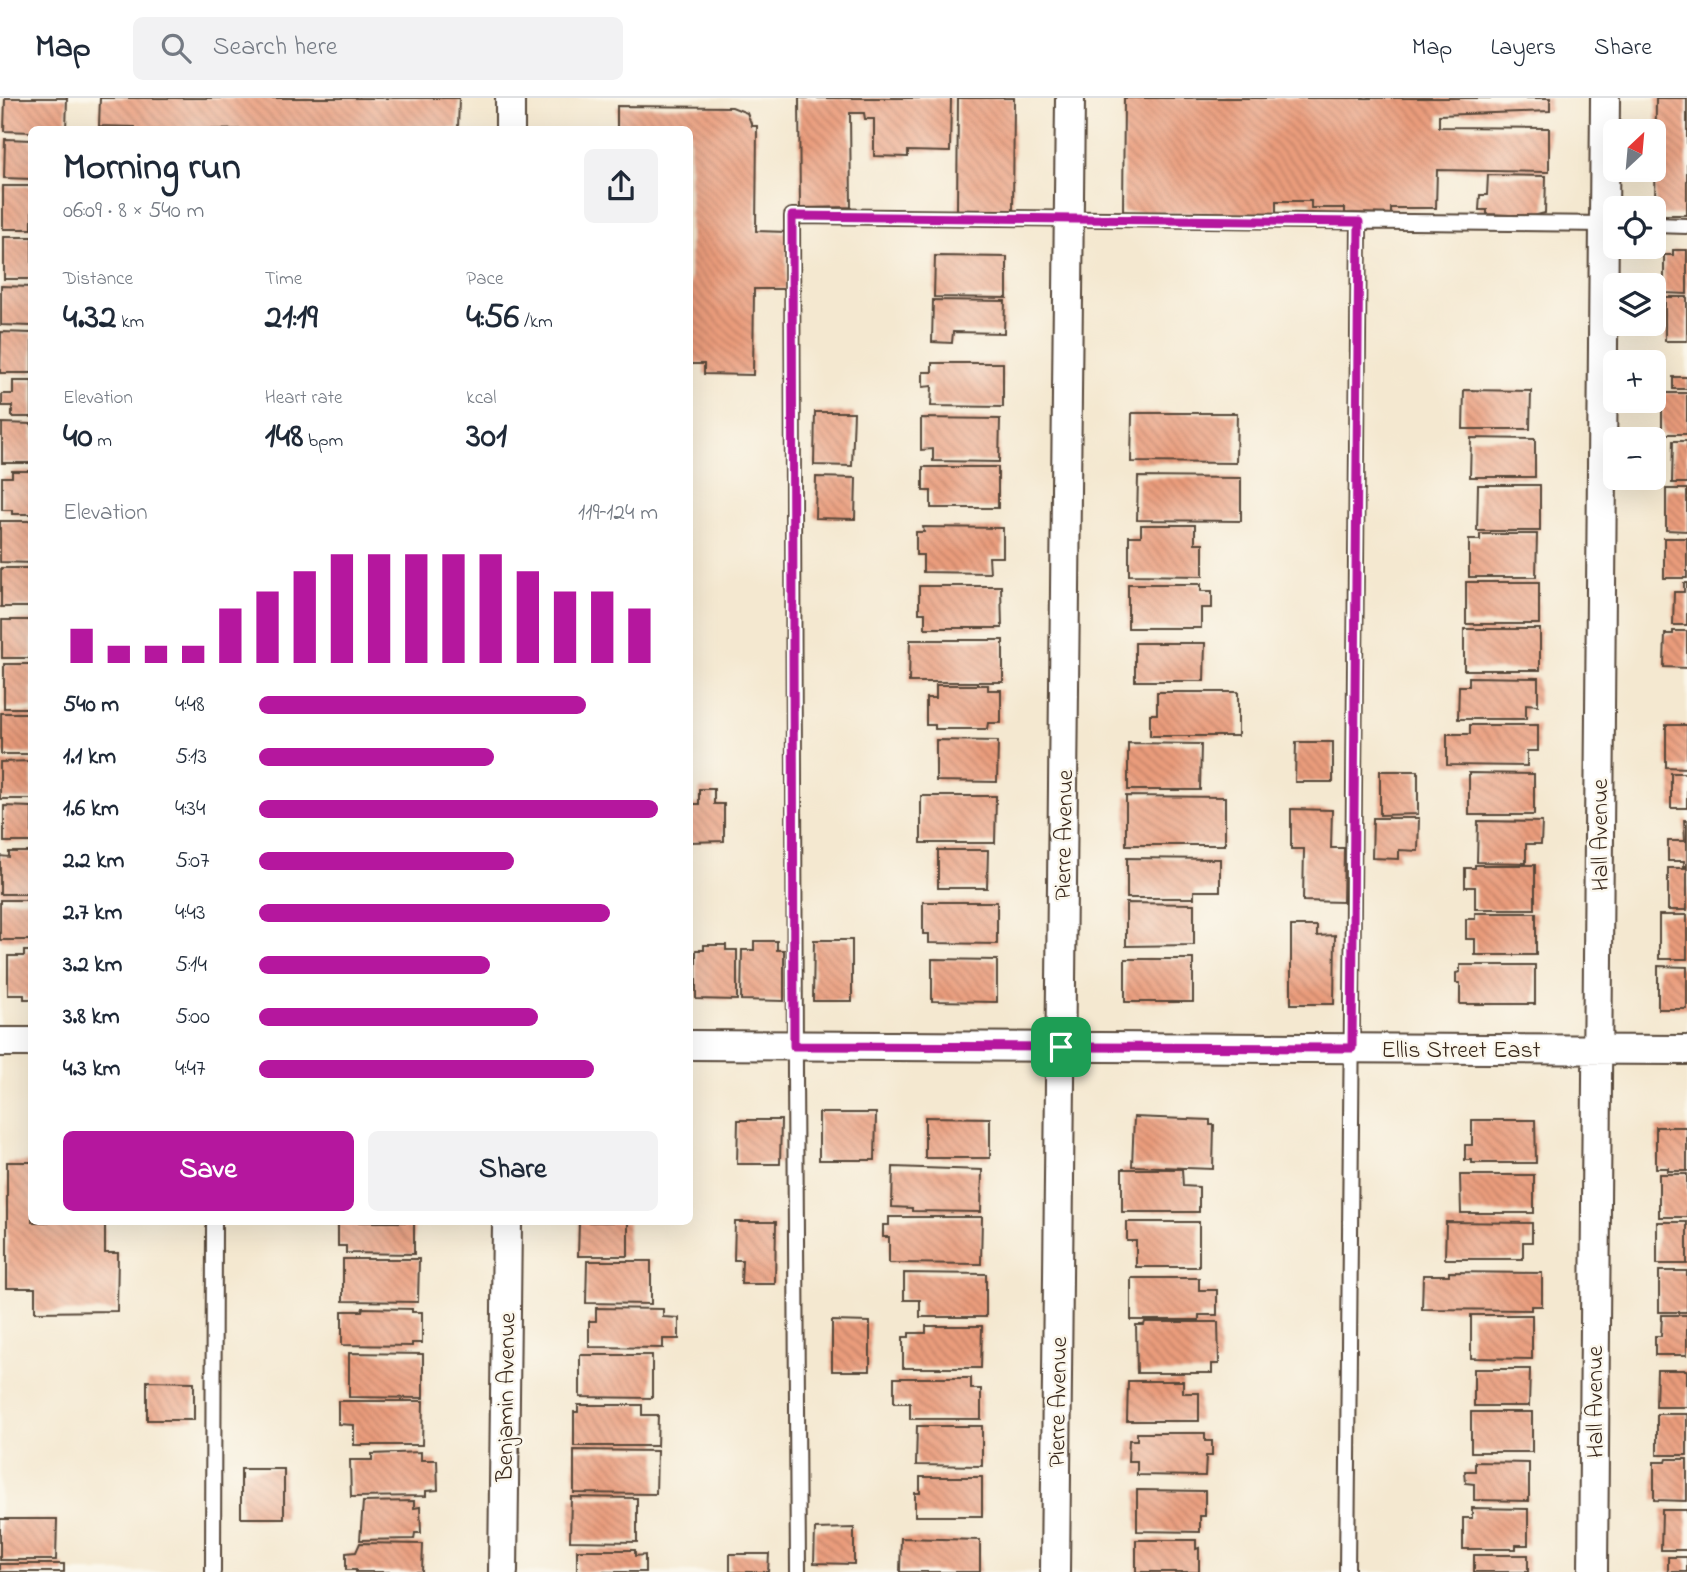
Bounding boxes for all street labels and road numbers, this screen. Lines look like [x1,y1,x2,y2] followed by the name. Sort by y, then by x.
[1047,769,1084,901] street label: Pierre Avenue
[1584,778,1619,891] street label: Hall Avenue
[1381,1034,1541,1069] street label: Ellis Street East
[489,1312,526,1483] street label: Benjamin Avenue
[1041,1336,1078,1468] street label: Pierre Avenue
[1579,1345,1614,1458] street label: Hall Avenue

